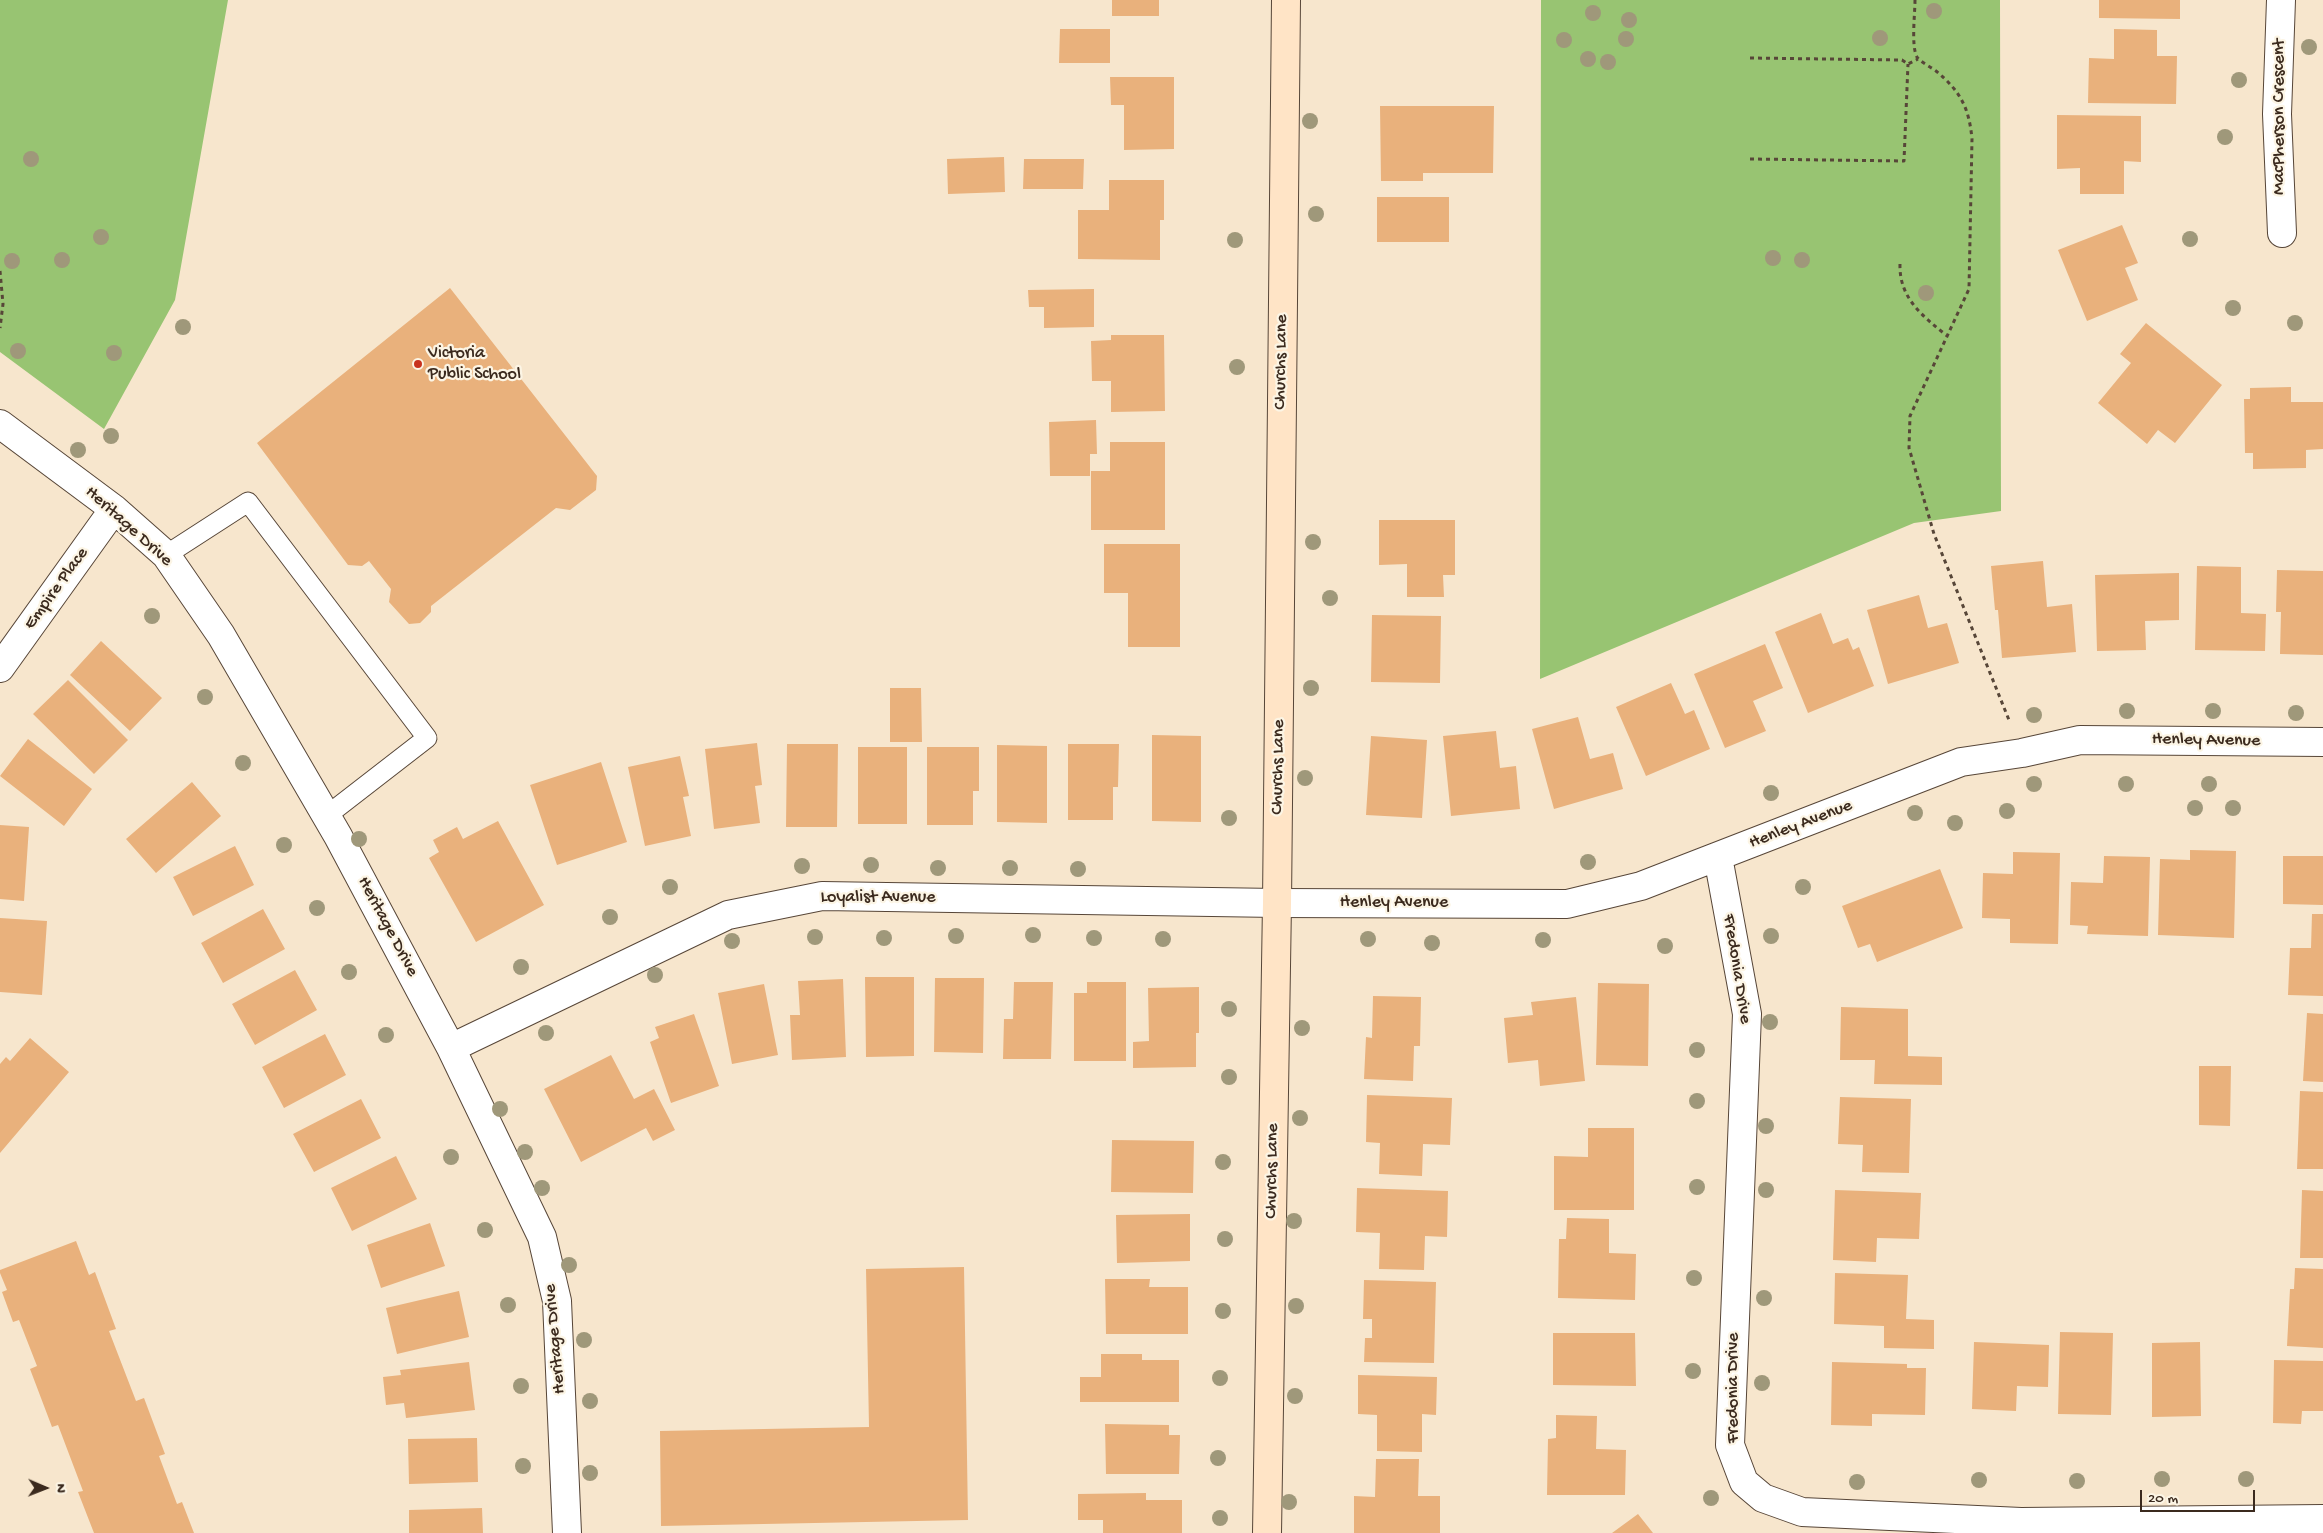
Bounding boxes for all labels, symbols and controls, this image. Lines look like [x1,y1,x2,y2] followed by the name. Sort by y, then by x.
[2269,39,2291,195] street label: MacPherson Crescent
[1270,314,1294,410] street label: Churchs Lane
[428,343,521,386] place label: Victoria Public School
[412,358,424,370] marker: Victoria Public School
[80,482,176,572] street label: Heritage Drive
[20,544,94,634] street label: Empire Place
[1267,719,1291,815] street label: Churchs Lane
[2152,729,2260,753] street label: Henley Avenue
[1746,795,1856,855] street label: Henley Avenue
[352,873,422,981] street label: Heritage Drive
[820,887,936,909] street label: Loyalist Avenue
[1340,892,1448,914] street label: Henley Avenue
[1717,913,1755,1025] street label: Fredonia Drive
[1261,1123,1285,1219] street label: Churchs Lane
[540,1283,572,1395] street label: Heritage Drive
[1723,1333,1745,1443] street label: Fredonia Drive
[20,1463,70,1513] north arrow
[2143,1480,2258,1512] scale bar
[52,1484,69,1493] text: N
[2148,1490,2178,1508] text: 20 m

